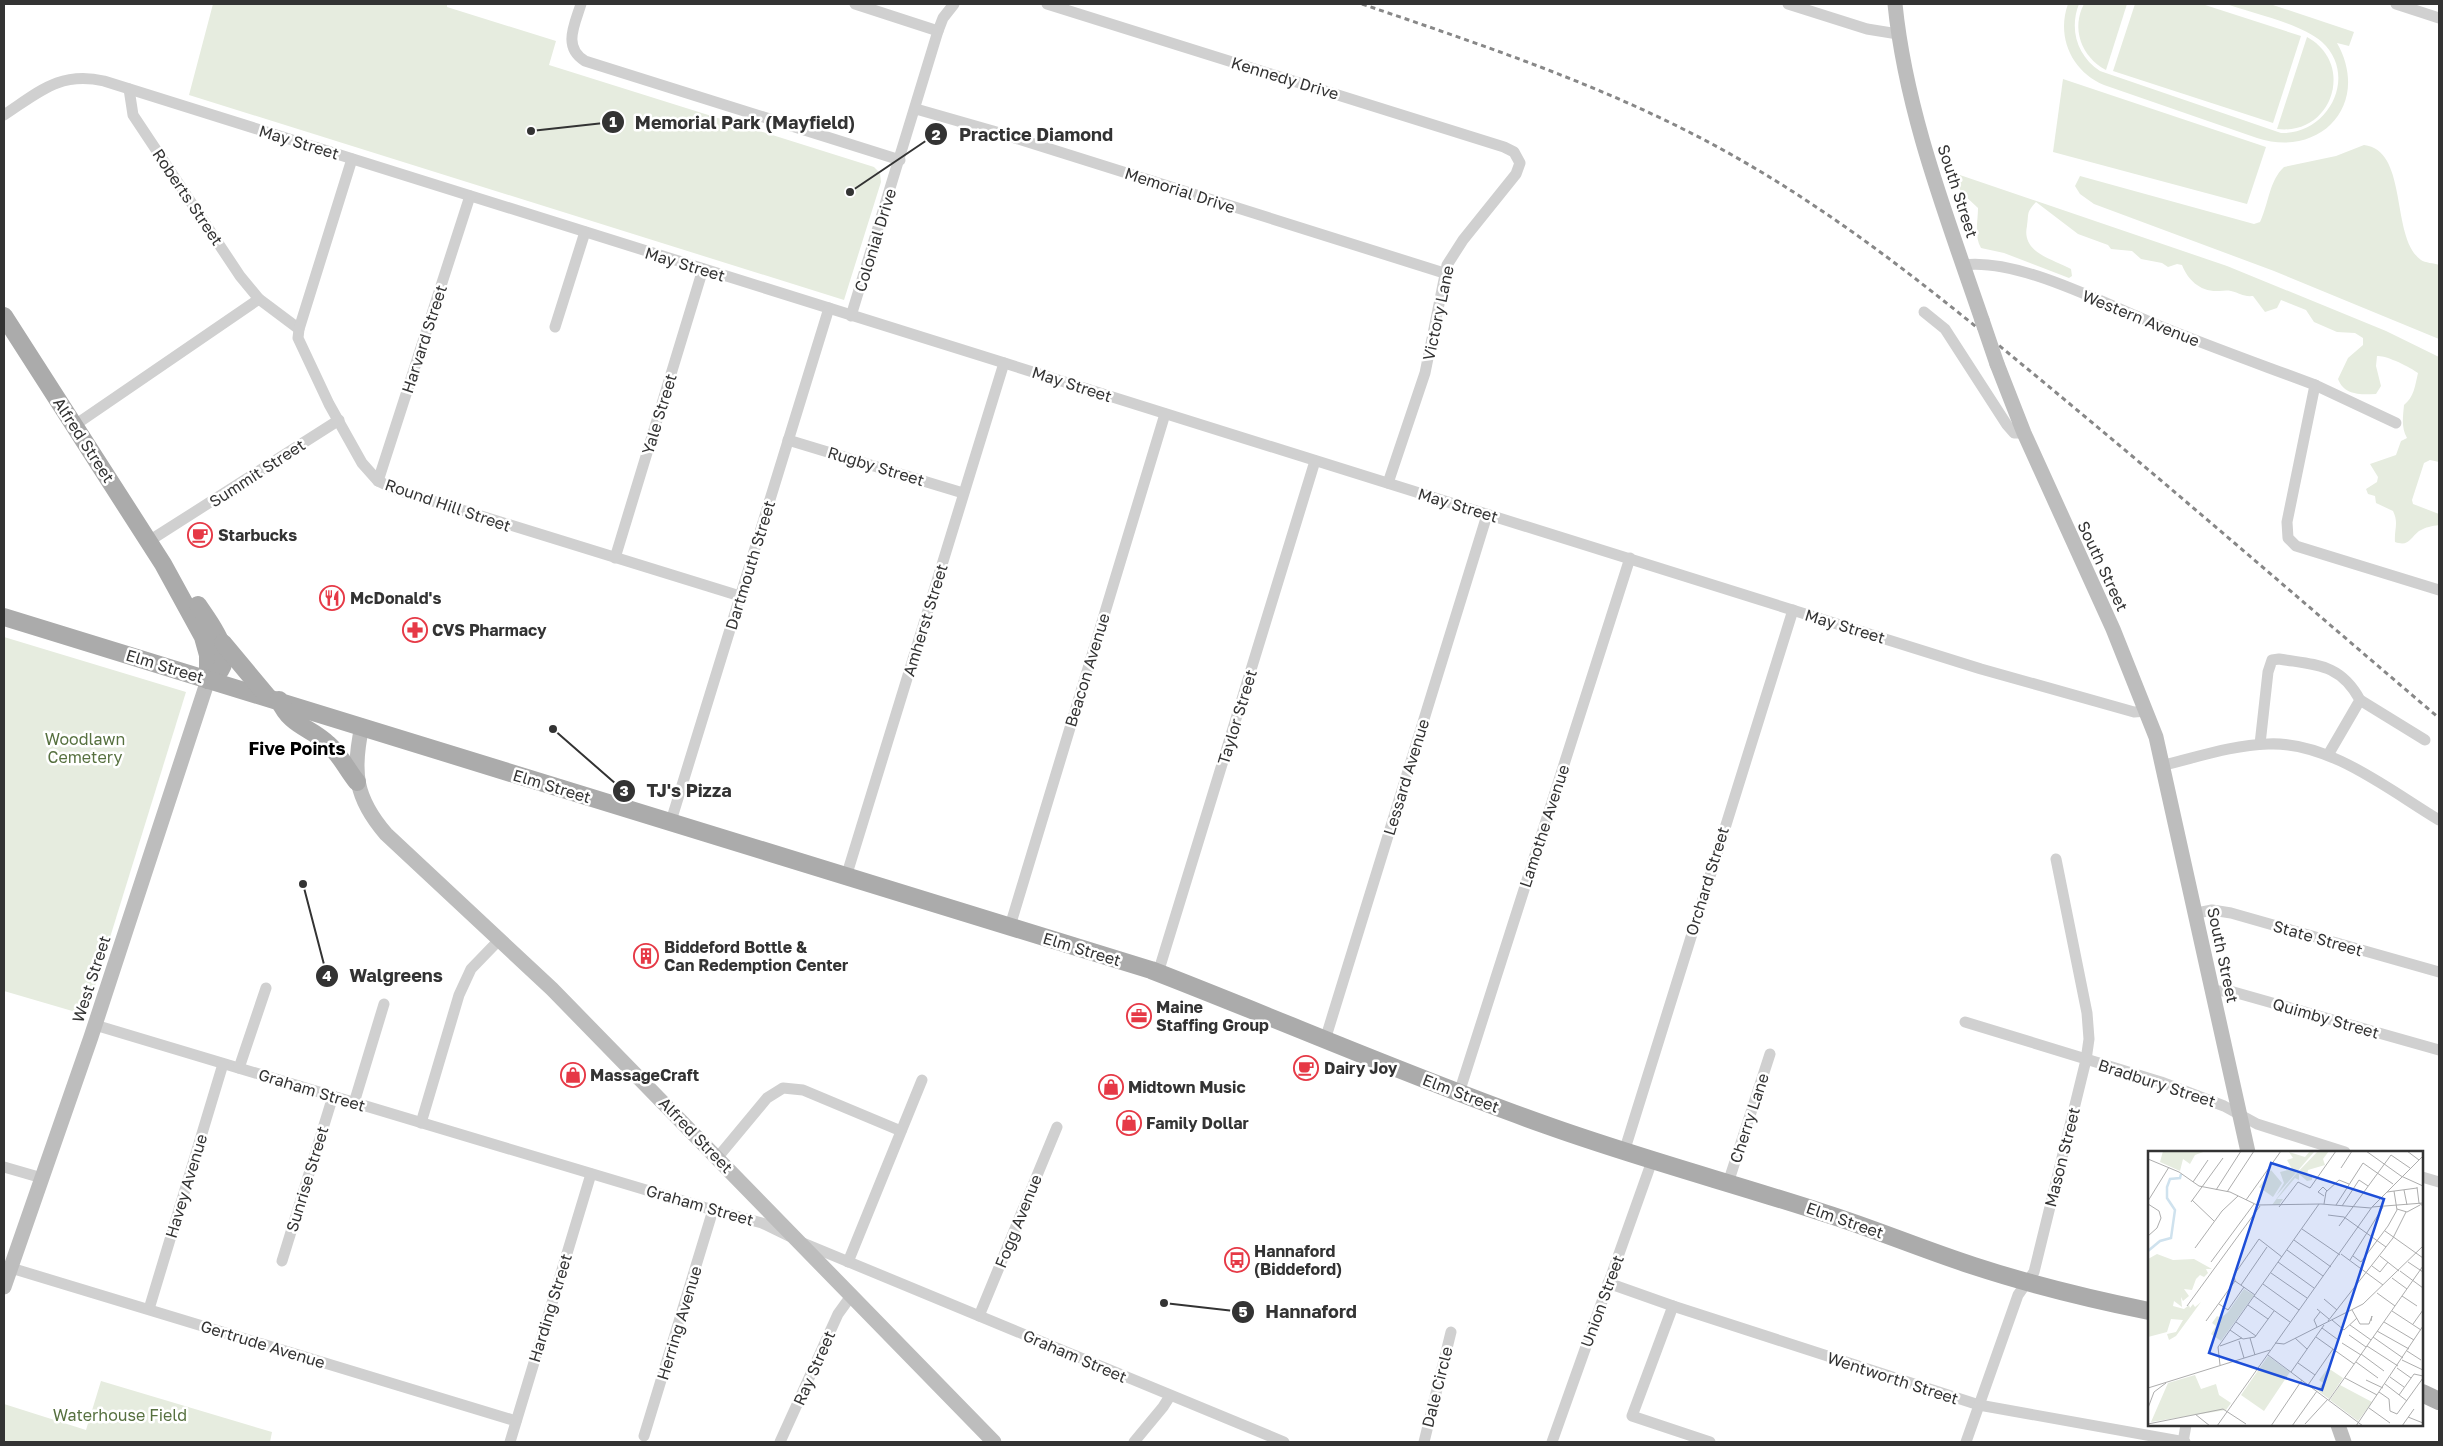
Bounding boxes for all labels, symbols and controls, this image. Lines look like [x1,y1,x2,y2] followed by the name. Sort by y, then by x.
[1229,52,1341,104] street label: Kennedy Drive
[600,106,865,139] callout: Memorial Park (Mayfield)
[635,111,855,133] text: Memorial Park (Mayfield)
[609,112,617,130] text: 1
[924,118,1123,151] callout: Practice Diamond
[256,120,342,164] street label: May Street
[959,123,1113,145] text: Practice Diamond
[931,125,941,143] text: 2
[1933,142,1983,240] street label: South Street
[148,145,228,249] street label: Roberts Street
[1122,163,1238,217] street label: Memorial Drive
[850,186,900,294] street label: Colonial Drive
[642,242,728,286] street label: May Street
[1418,264,1458,362] street label: Victory Lane
[397,282,451,396] street label: Harvard Street
[2079,285,2203,351] street label: Western Avenue
[1030,362,1114,406] street label: May Street
[637,371,681,457] street label: Yale Street
[49,394,119,486] street label: Alfred Street
[205,435,309,511] street label: Summit Street
[825,442,927,490] street label: Rugby Street
[382,474,514,536] street label: Round Hill Street
[1415,483,1501,527] street label: May Street
[721,498,779,632] street label: Dartmouth Street
[2073,518,2133,614] street label: South Street
[187,522,213,548] cafe icon: Starbucks
[218,525,297,545] place label: Starbucks
[898,561,952,679] street label: Amherst Street
[319,585,345,611] restaurant icon: McDonald's
[350,588,441,608] place label: McDonald's
[1802,604,1888,648] street label: May Street
[1060,611,1114,729] street label: Beacon Avenue
[402,617,428,643] pharmacy icon: CVS Pharmacy
[432,620,547,640] place label: CVS Pharmacy
[124,645,206,687] street label: Elm Street
[1213,667,1261,767] street label: Taylor Street
[1379,716,1433,838] street label: Lessard Avenue
[45,729,125,767] park label: Woodlawn Cemetery
[248,737,346,759] district label: Five Points
[1515,762,1573,890] street label: Lamothe Avenue
[511,765,593,807] street label: Elm Street
[611,774,742,807] callout: TJ's Pizza
[646,779,732,801] text: TJ's Pizza
[619,781,629,799] text: 3
[1681,824,1733,938] street label: Orchard Street
[2203,905,2243,1005] street label: South Street
[2271,916,2365,960] street label: State Street
[1041,928,1123,970] street label: Elm Street
[68,933,114,1025] street label: West Street
[664,937,848,975] place label: Biddeford Bottle & Can Redemption Center
[633,943,659,969] building icon: Biddeford Bottle & Can Redemption Center
[314,959,453,992] callout: Walgreens
[349,964,443,986] text: Walgreens
[322,966,332,984] text: 4
[2270,993,2382,1043] street label: Quimby Street
[1156,997,1269,1035] place label: Maine Staffing Group
[1126,1003,1152,1029] office icon: Maine Staffing Group
[1293,1055,1319,1081] cafe icon: Dairy Joy
[2096,1055,2218,1111] street label: Bradbury Street
[1324,1058,1398,1078] place label: Dairy Joy
[560,1062,586,1088] shop icon: MassageCraft
[256,1064,368,1116] street label: Graham Street
[590,1065,699,1085] place label: MassageCraft
[1420,1069,1502,1117] street label: Elm Street
[1725,1071,1773,1165] street label: Cherry Lane
[1098,1074,1124,1100] shop icon: Midtown Music
[1128,1077,1246,1097] place label: Midtown Music
[655,1093,737,1177] street label: Alfred Street
[2040,1105,2084,1209] street label: Mason Street
[1116,1110,1142,1136] shop icon: Family Dollar
[1146,1113,1249,1133] place label: Family Dollar
[281,1124,333,1234] street label: Sunrise Street
[161,1131,211,1241] street label: Havey Avenue
[2148,1151,2423,1426] inset map
[990,1171,1046,1271] street label: Fogg Avenue
[644,1180,756,1230] street label: Graham Street
[1804,1197,1886,1243] street label: Elm Street
[1254,1241,1342,1279] place label: Hannaford (Biddeford)
[1224,1247,1250,1273] bus stop icon: Hannaford (Biddeford)
[524,1251,576,1365] street label: Harding Street
[1576,1252,1628,1350] street label: Union Street
[652,1263,706,1383] street label: Herring Avenue
[1231,1295,1367,1328] callout: Hannaford
[1265,1300,1357,1322] text: Hannaford
[1238,1302,1248,1320] text: 5
[198,1316,328,1372] street label: Gertrude Avenue
[1020,1325,1130,1387] street label: Graham Street
[789,1327,839,1409] street label: Ray Street
[1417,1344,1457,1430] street label: Dale Circle
[1825,1347,1961,1409] street label: Wentworth Street
[53,1405,187,1425] park label: Waterhouse Field

